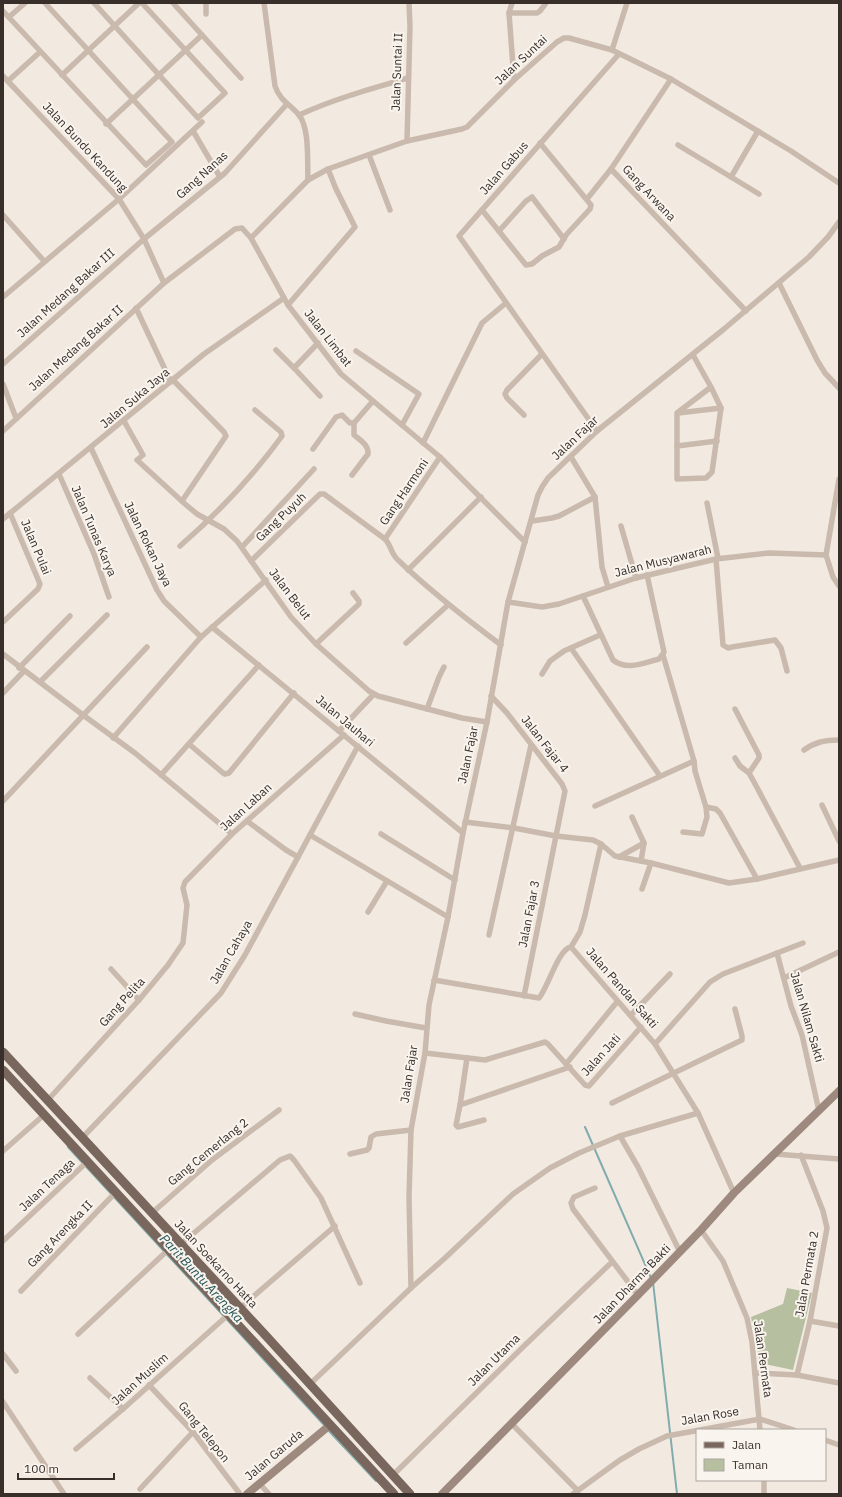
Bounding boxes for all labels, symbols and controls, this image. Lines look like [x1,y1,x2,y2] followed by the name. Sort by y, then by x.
[388,32,405,111] street label: Jalan Suntai II
[491,32,550,88] street label: Jalan Suntai
[40,99,131,195] street label: Jalan Bundo Kandung
[476,138,531,198] street label: Jalan Gabus
[173,147,231,202] street label: Gang Nanas
[619,161,680,224] street label: Gang Arwana
[14,245,118,340] street label: Jalan Medang Bakar III
[26,301,126,394] street label: Jalan Medang Bakar II
[301,306,356,369] street label: Jalan Limbat
[97,364,173,431] street label: Jalan Suka Jaya
[548,412,602,463] street label: Jalan Fajar
[376,456,431,528] street label: Gang Harmoni
[69,483,121,579] street label: Jalan Tunas Karya
[252,489,309,544] street label: Gang Puyuh
[121,499,176,589] street label: Jalan Rokan Jaya
[18,517,55,577] street label: Jalan Pulai
[613,541,713,580] street label: Jalan Musyawarah
[266,565,315,622] street label: Jalan Belut
[313,692,378,749] street label: Jalan Jauhari
[518,712,572,775] street label: Jalan Fajar 4
[454,724,481,785] street label: Jalan Fajar
[217,779,275,834] street label: Jalan Laban
[515,879,542,949] street label: Jalan Fajar 3
[206,917,255,986] street label: Jalan Cahaya
[583,944,662,1031] street label: Jalan Pandan Sakti
[787,970,828,1064] street label: Jalan Nilam Sakti
[96,973,148,1029] street label: Gang Pelita
[578,1030,623,1079] street label: Jalan Jati
[397,1043,421,1104] street label: Jalan Fajar
[164,1115,251,1189] street label: Gang Cemerlang 2
[16,1155,78,1214] street label: Jalan Tenaga
[24,1197,96,1270] street label: Gang Arengka II
[172,1216,262,1311] street label: Jalan Soekarno Hatta
[156,1230,247,1326] water label: Parit Buntu Arengka
[792,1230,821,1318] street label: Jalan Permata 2
[590,1241,673,1327] street label: Jalan Dharma Bakti
[751,1320,776,1399] street label: Jalan Permata
[464,1330,523,1389] street label: Jalan Utama
[108,1349,171,1408] street label: Jalan Muslim
[175,1398,233,1465] street label: Gang Telepon
[680,1403,740,1428] street label: Jalan Rose
[242,1426,306,1483] street label: Jalan Garuda
[696,1429,826,1481] legend
[732,1437,761,1452] text: Jalan
[18,1455,114,1481] scale bar
[732,1457,768,1472] text: Taman
[24,1461,59,1476] text: 100 m

